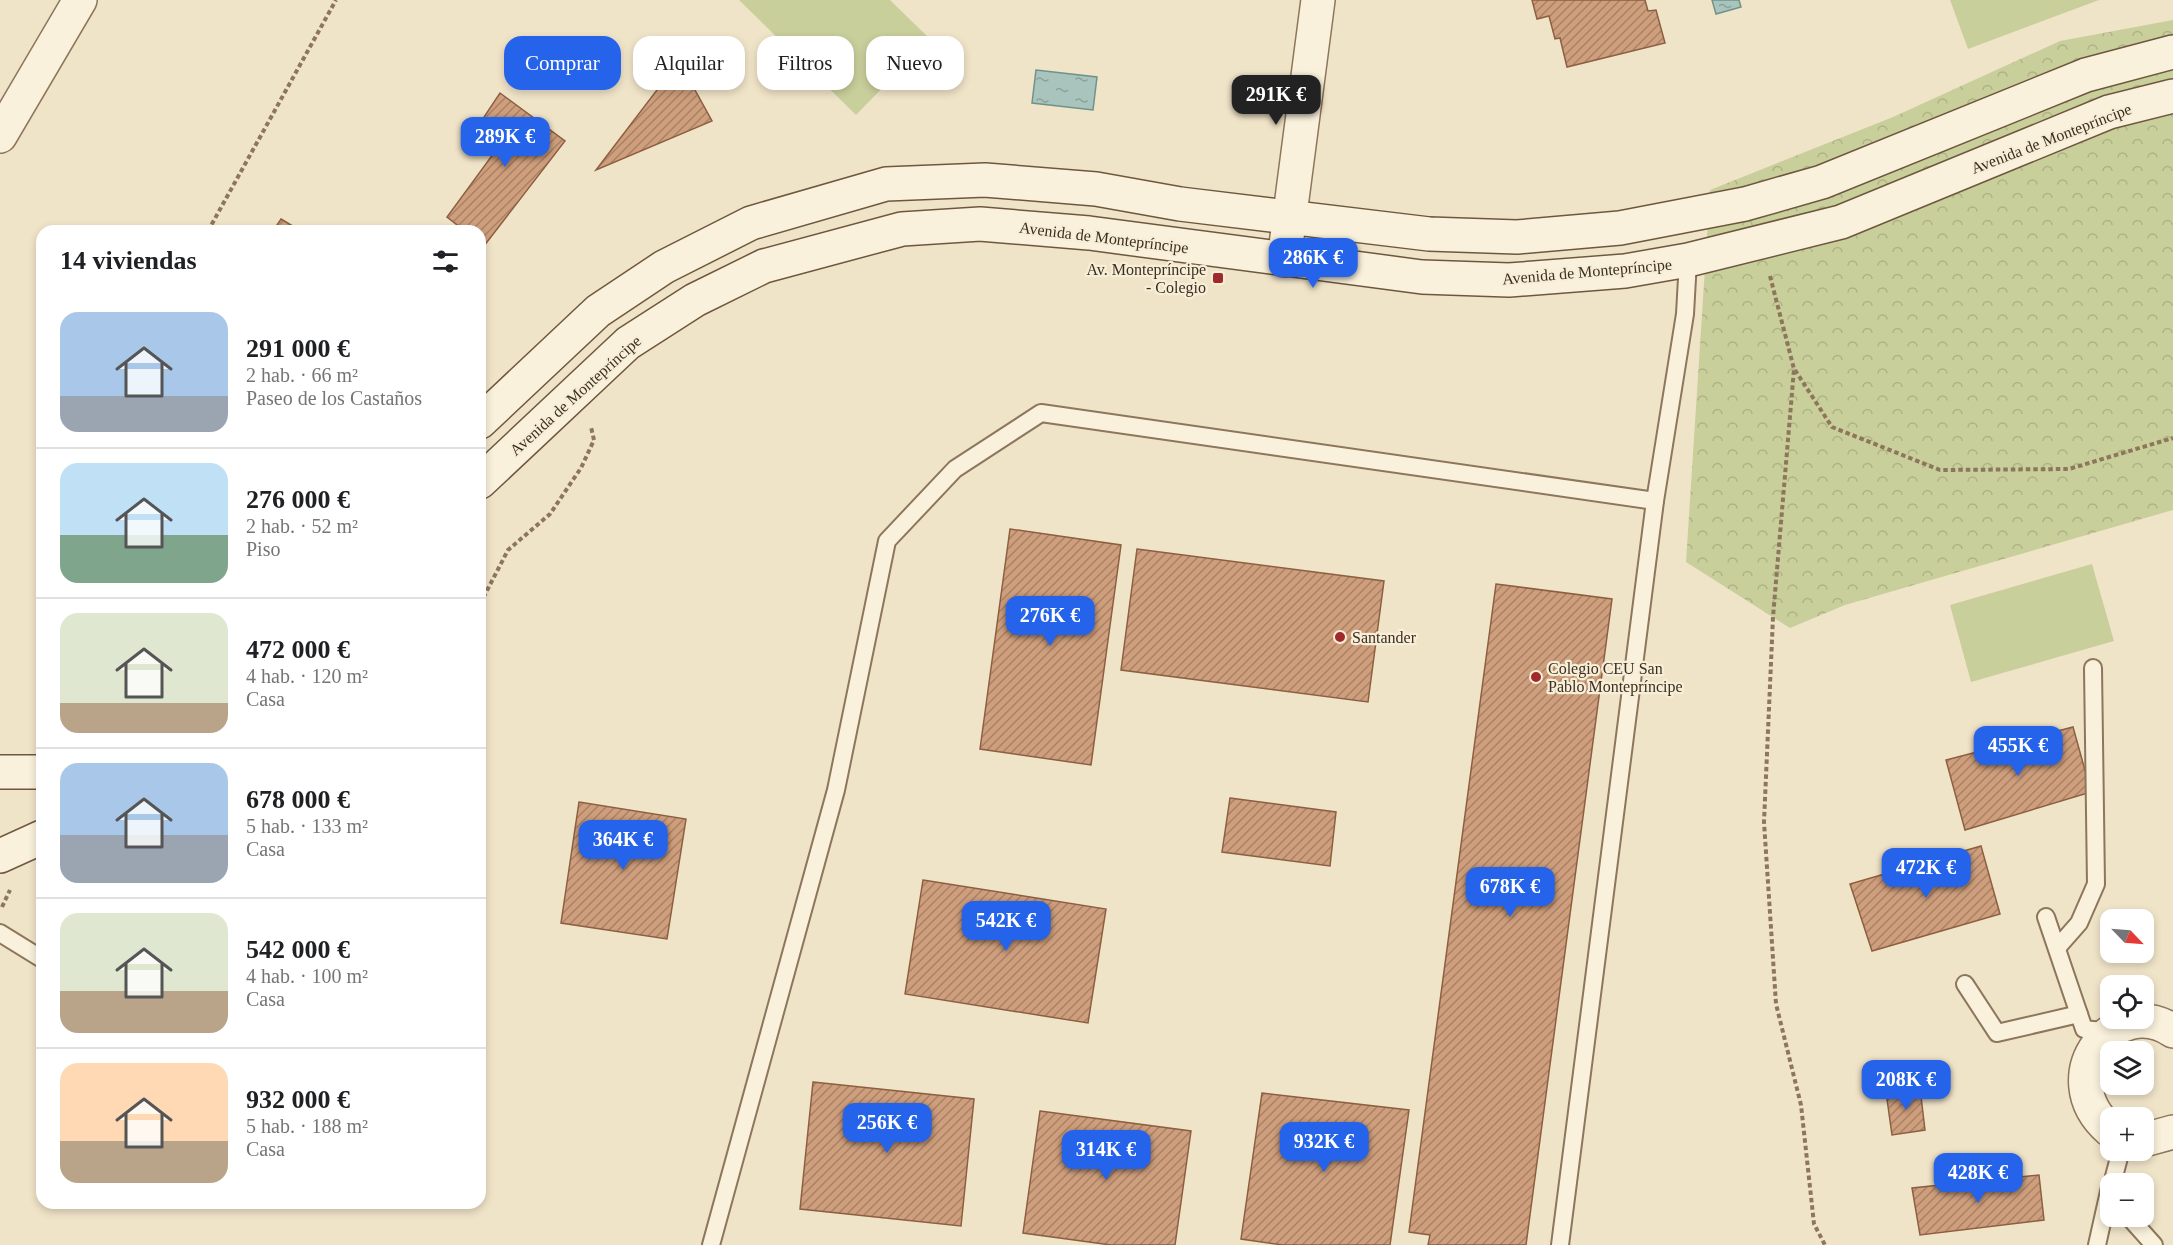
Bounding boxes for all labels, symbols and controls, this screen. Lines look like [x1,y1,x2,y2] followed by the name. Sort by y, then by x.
[504,36,621,90] chip: Comprar
[633,36,745,90] chip: Alquilar
[757,36,854,90] chip: Filtros
[866,36,964,90] chip: Nuevo
[1227,75,1325,126] pin: 291K €
[1246,83,1306,105] text: 291K €
[1969,100,2134,178] street label: Avenida de Montepríncipe
[456,117,554,168] pin: 289K €
[475,125,535,147] text: 289K €
[1018,219,1189,257] street label: Avenida de Montepríncipe
[1264,238,1362,289] pin: 286K €
[429,245,462,278] icon: filters
[60,246,197,275] text: 14 viviendas
[1283,246,1343,268] text: 286K €
[1501,256,1673,288] street label: Avenida de Montepríncipe
[1086,261,1206,297] place label: Av. Montepríncipe - Colegio
[1211,271,1225,285] marker: Av. Montepríncipe - Colegio
[506,332,645,459] street label: Avenida de Montepríncipe
[246,334,350,363] text: 291 000 €
[108,336,180,408] icon: home
[246,364,358,386] text: 2 hab. · 66 m²
[246,387,422,409] text: Paseo de los Castaños
[246,485,350,514] text: 276 000 €
[108,487,180,559] icon: home
[246,515,358,537] text: 2 hab. · 52 m²
[246,538,280,560] text: Piso
[1001,596,1099,647] pin: 276K €
[1020,604,1080,626] text: 276K €
[1352,629,1417,646] place label: Santander
[1333,630,1347,644] marker: Santander
[246,635,350,664] text: 472 000 €
[108,637,180,709] icon: home
[1548,660,1683,696] place label: Colegio CEU San Pablo Montepríncipe
[246,665,368,687] text: 4 hab. · 120 m²
[1529,670,1543,684] marker: Colegio CEU San Pablo Montepríncipe
[246,688,285,710] text: Casa
[1969,726,2067,777] pin: 455K €
[1988,734,2048,756] text: 455K €
[246,785,350,814] text: 678 000 €
[108,787,180,859] icon: home
[246,815,368,837] text: 5 hab. · 133 m²
[574,820,672,871] pin: 364K €
[593,828,653,850] text: 364K €
[246,838,285,860] text: Casa
[1877,848,1975,899] pin: 472K €
[1896,856,1956,878] text: 472K €
[1461,867,1559,918] pin: 678K €
[1480,875,1540,897] text: 678K €
[957,901,1055,952] pin: 542K €
[976,909,1036,931] text: 542K €
[2100,909,2154,963] north arrow
[2100,909,2154,1227] map controls
[246,935,350,964] text: 542 000 €
[108,937,180,1009] icon: home
[246,965,368,987] text: 4 hab. · 100 m²
[2100,975,2154,1029] button: locate
[246,988,285,1010] text: Casa
[2100,1041,2154,1095] button: layers
[1857,1060,1955,1111] pin: 208K €
[1876,1068,1936,1090] text: 208K €
[246,1085,350,1114] text: 932 000 €
[108,1087,180,1159] icon: home
[838,1103,936,1154] pin: 256K €
[2100,1107,2154,1161] button: +
[857,1111,917,1133] text: 256K €
[246,1115,368,1137] text: 5 hab. · 188 m²
[1275,1122,1373,1173] pin: 932K €
[1057,1130,1155,1181] pin: 314K €
[1294,1130,1354,1152] text: 932K €
[246,1138,285,1160] text: Casa
[1076,1138,1136,1160] text: 314K €
[1929,1153,2027,1204] pin: 428K €
[1948,1161,2008,1183] text: 428K €
[2100,1173,2154,1227] button: −

